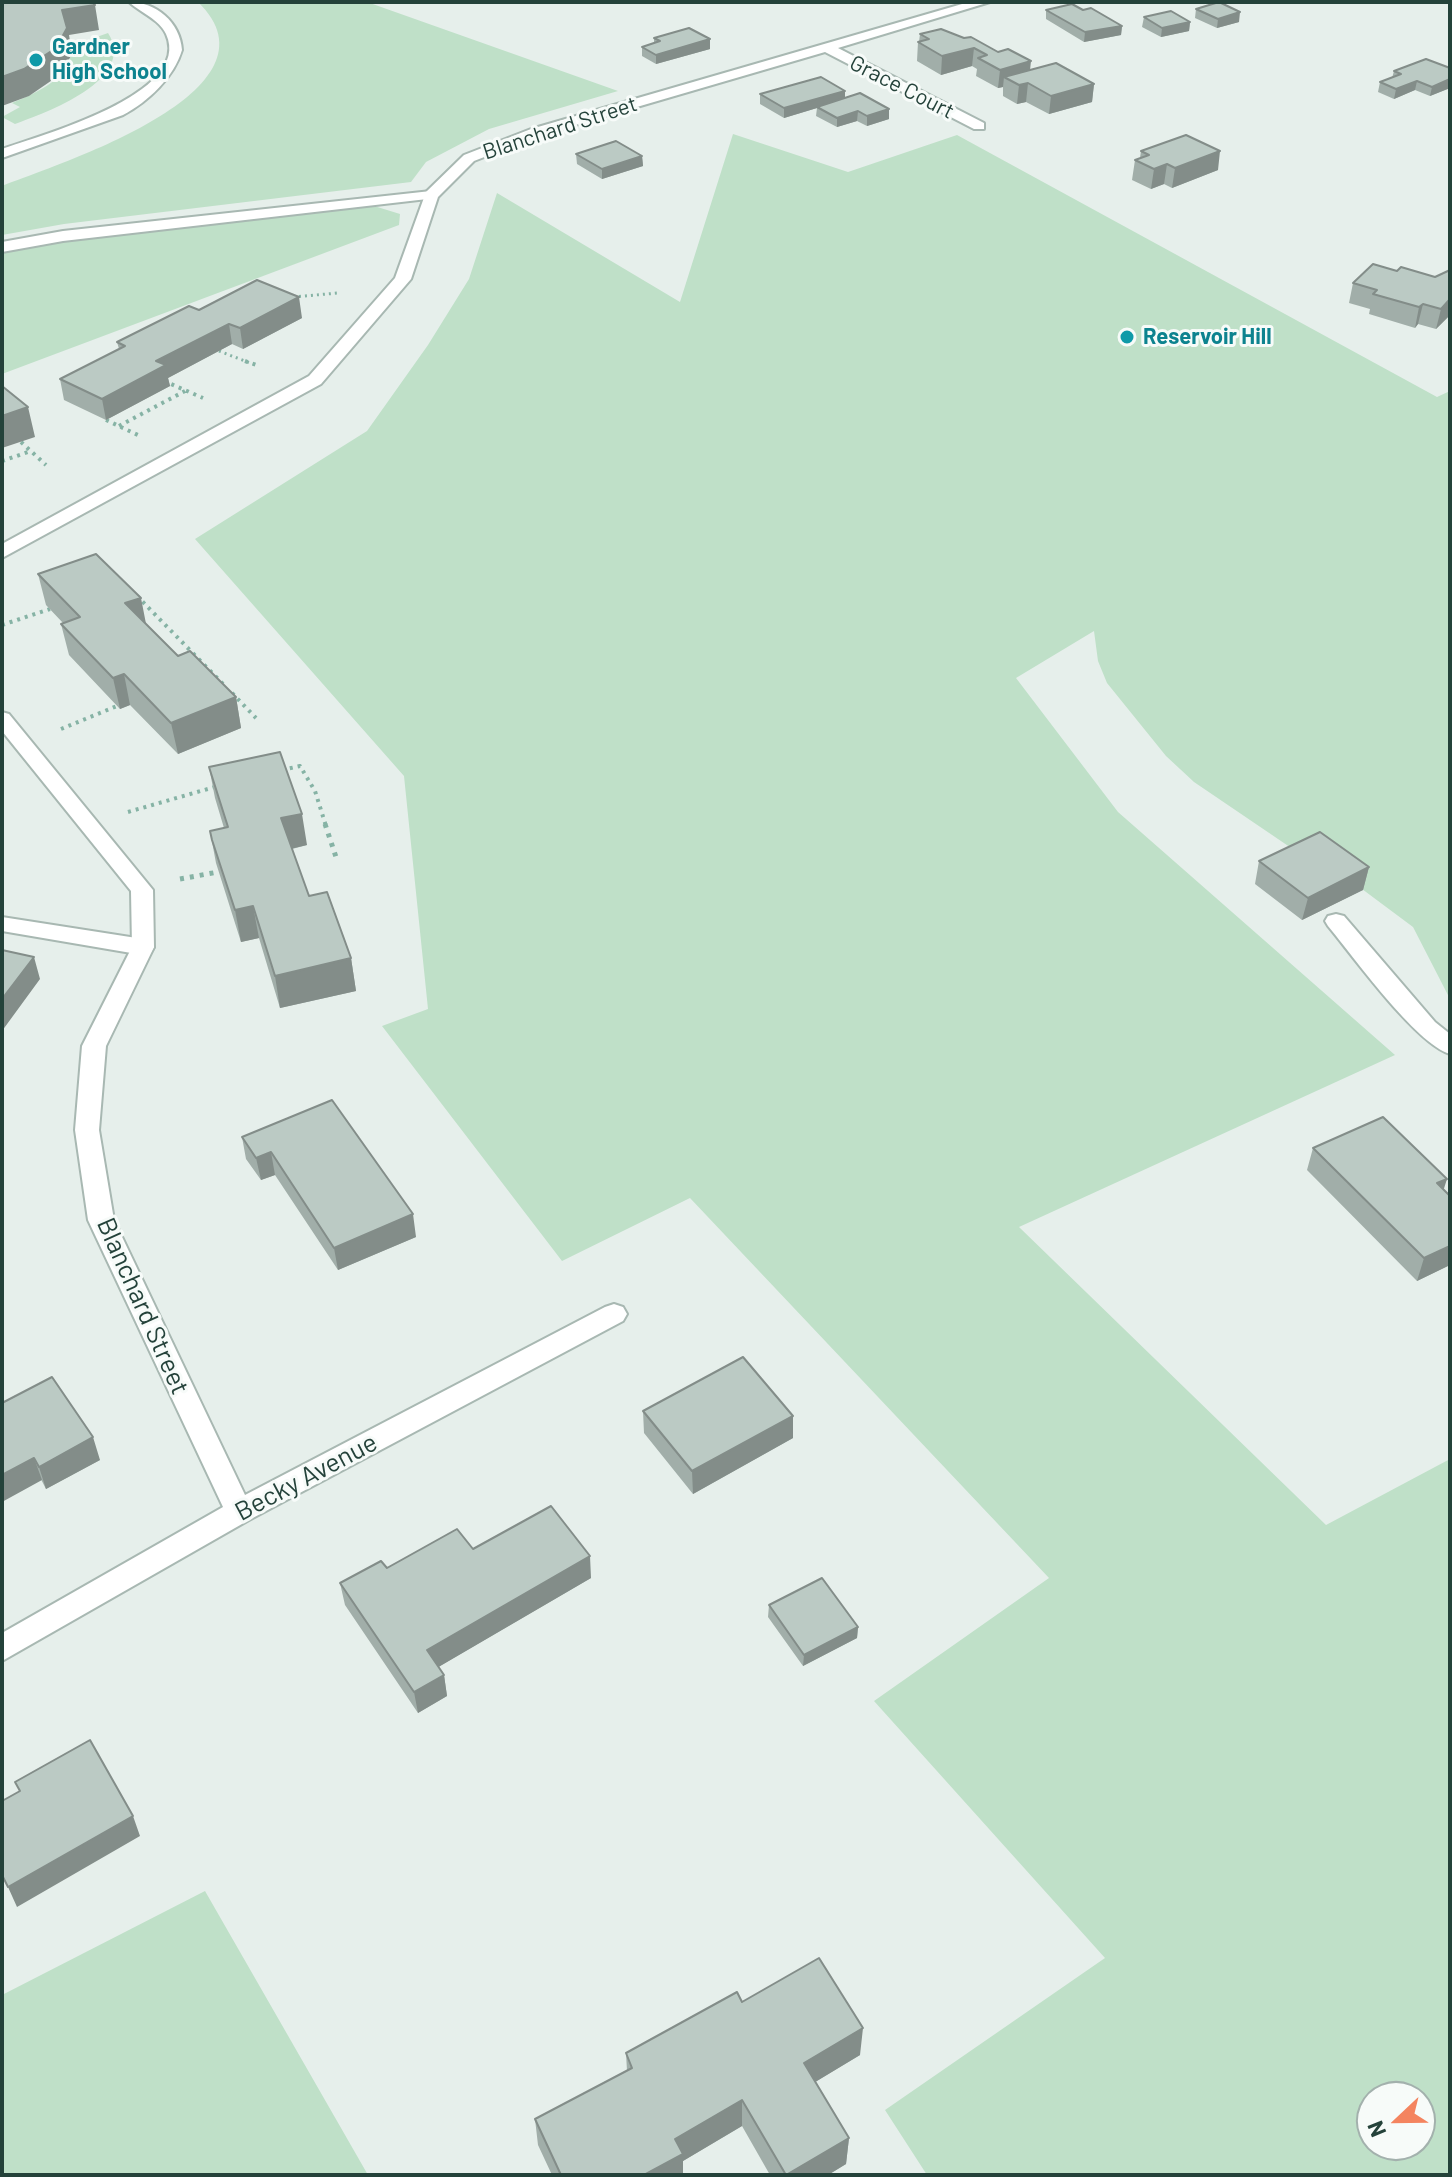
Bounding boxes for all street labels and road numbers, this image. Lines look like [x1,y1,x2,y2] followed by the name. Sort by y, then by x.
[845,49,959,125] street label: Grace Court
[479,91,641,165] street label: Blanchard Street
[90,1213,196,1399] street label: Blanchard Street
[230,1426,382,1528] street label: Becky Avenue

